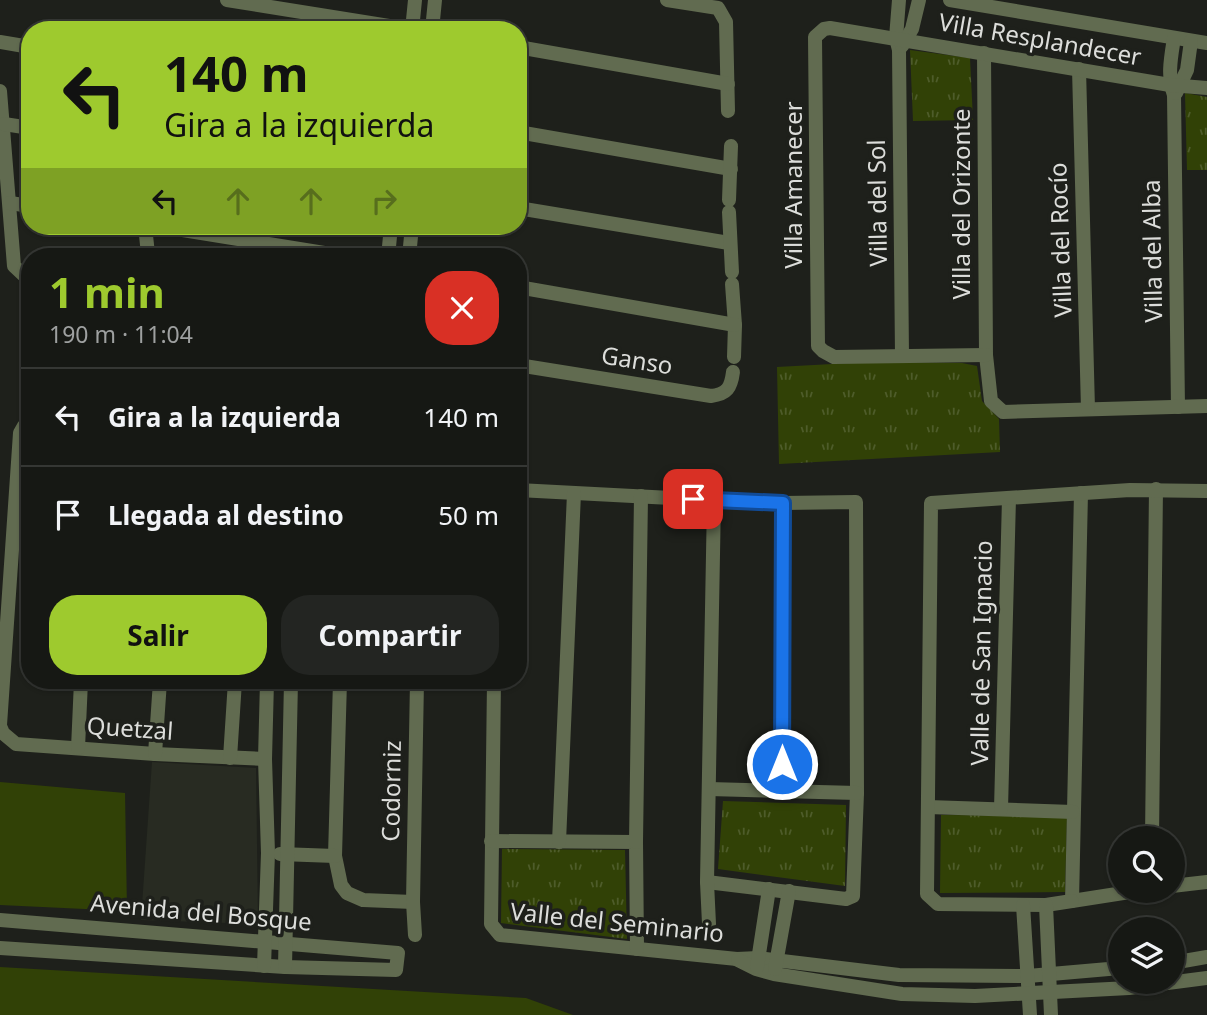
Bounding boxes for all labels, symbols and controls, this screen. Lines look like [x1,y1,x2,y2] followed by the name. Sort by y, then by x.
[936,4,1144,73] street label: Villa Resplandecer
[164,40,309,106] text: 140 m
[49,49,140,140] icon: left
[776,101,809,269] street label: Villa Amanecer
[164,103,434,146] text: Gira a la izquierda
[944,108,977,300] street label: Villa del Orizonte
[859,139,894,267] street label: Villa del Sol
[1040,162,1079,318] street label: Villa del Rocío
[1134,179,1169,323] street label: Villa del Alba
[146,182,184,220] icon: left
[219,182,257,220] icon: ahead
[292,182,330,220] icon: ahead
[365,182,403,220] icon: right
[49,263,165,320] text: 1 min
[425,271,499,345] button: close
[49,318,193,350] text: 190 m · 11:04
[599,338,675,381] street label: Ganso
[49,398,87,436] icon: left
[108,399,341,435] text: Gira a la izquierda
[423,399,499,435] text: 140 m
[663,469,723,529] pin
[674,480,712,518] icon: arrive
[49,496,87,534] icon: arrive
[108,497,344,533] text: Llegada al destino
[438,497,499,533] text: 50 m
[962,540,999,766] street label: Valle de San Ignacio
[49,595,267,675] button: Salir
[281,595,499,675] button: Compartir
[86,708,175,747] street label: Quetzal
[745,727,819,801] position arrow
[373,740,408,842] street label: Codorniz
[1108,826,1185,994] map controls
[1108,826,1185,903] button: search
[89,885,313,938] street label: Avenida del Bosque
[509,894,726,949] street label: Valle del Seminario
[1108,917,1185,994] button: layers

